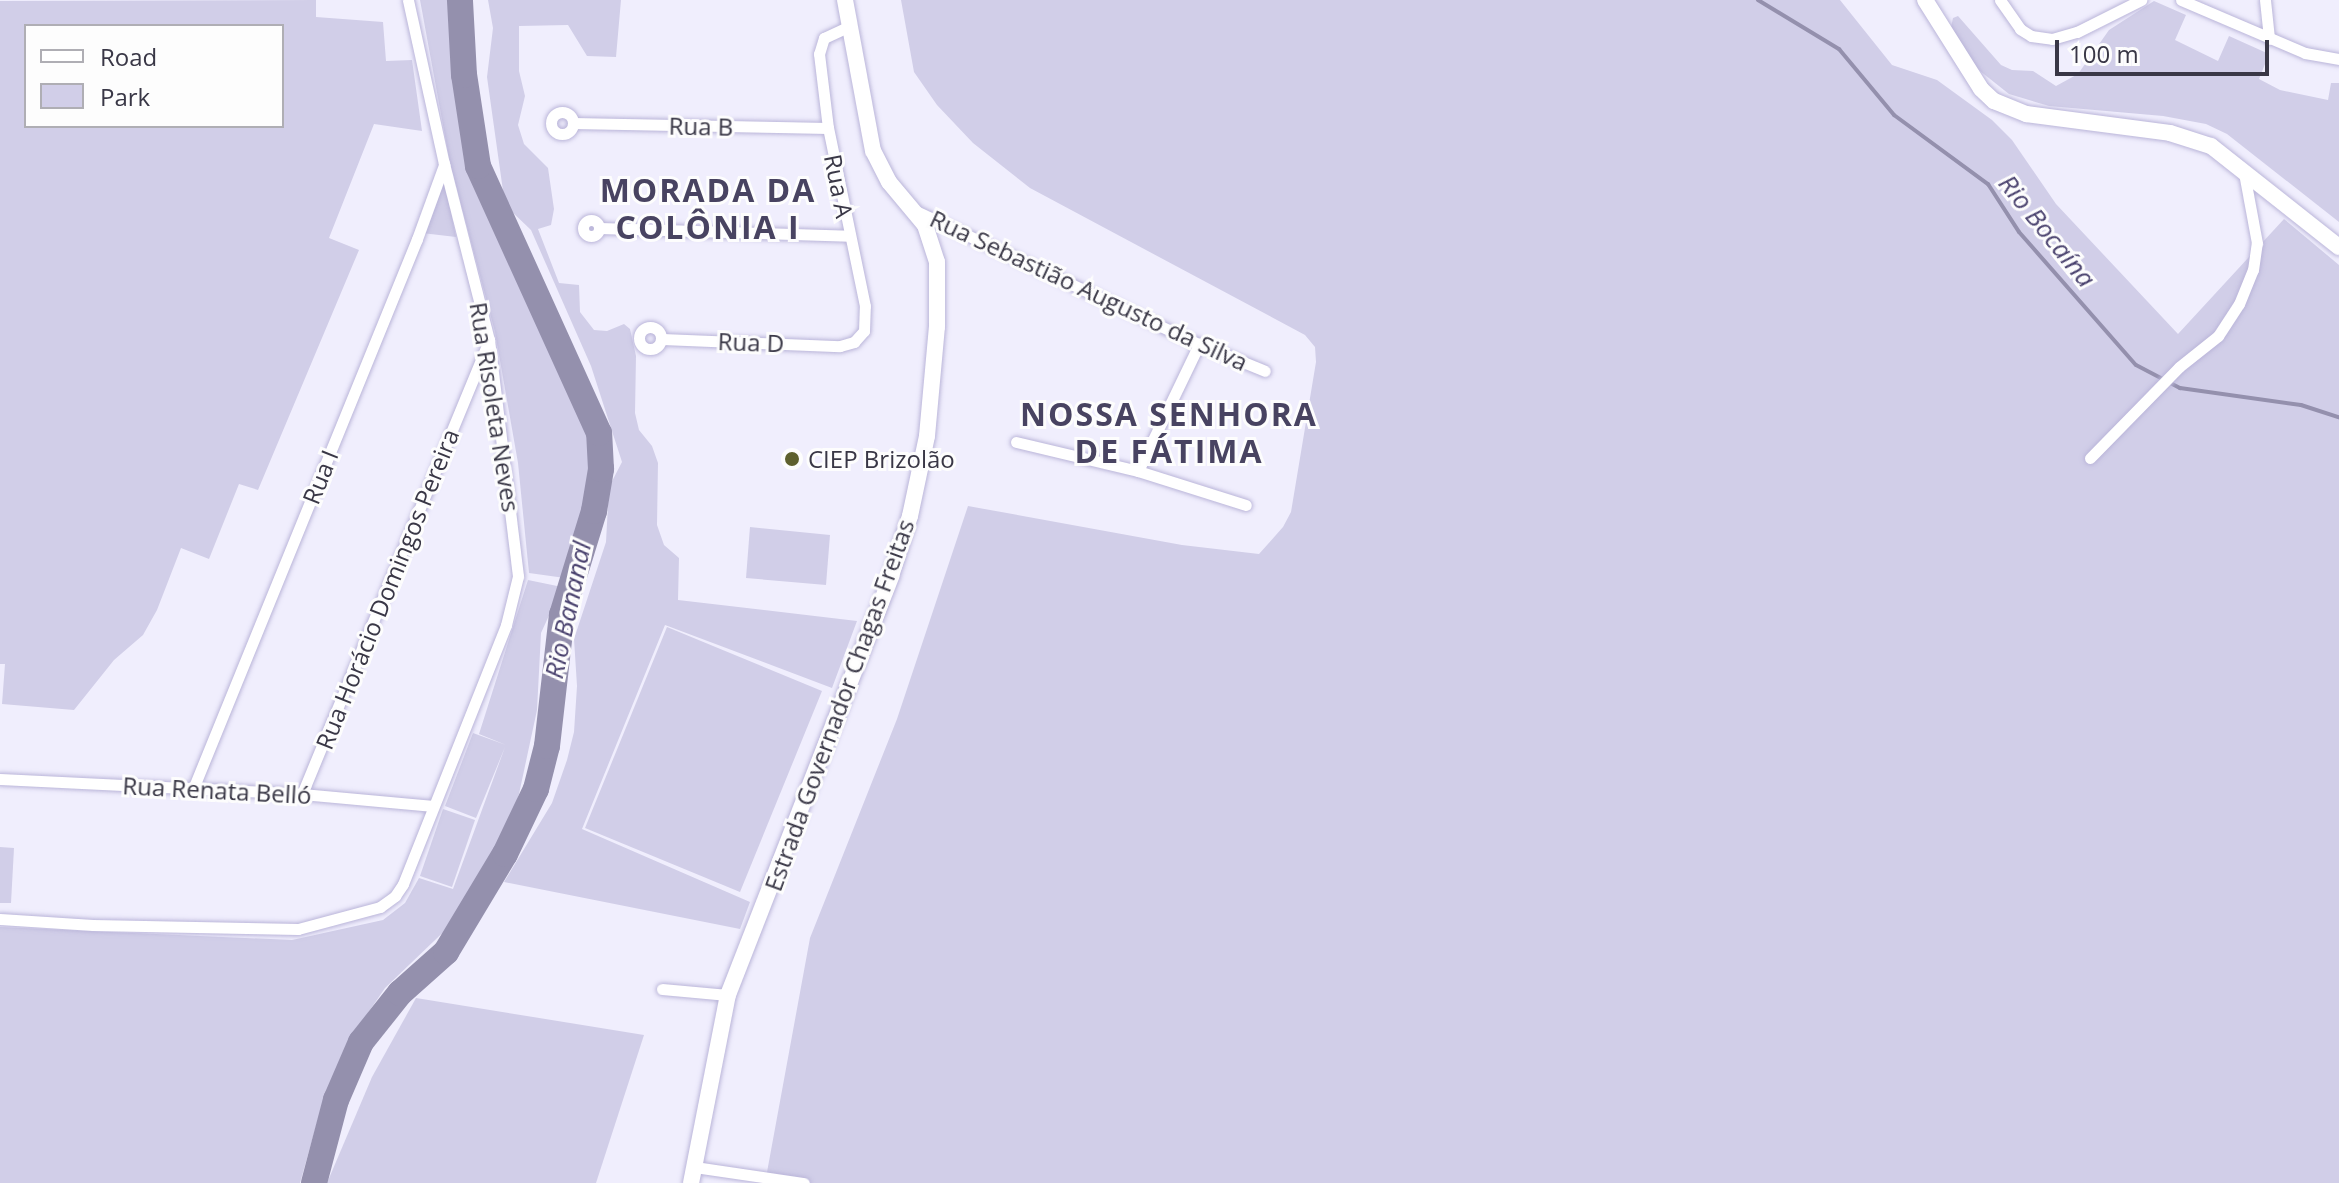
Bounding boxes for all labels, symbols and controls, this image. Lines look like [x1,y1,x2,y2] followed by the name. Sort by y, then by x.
[24,24,284,128] legend
[2059,24,2273,74] scale bar
[2069,37,2139,70] text: 100 m
[100,40,157,73] text: Road
[100,80,150,113] text: Park
[668,111,734,141] street label: Rua B
[819,152,859,220] street label: Rua A
[1992,168,2102,294] water label: Rio Bocaína
[600,172,816,247] district label: MORADA DA COLÔNIA I
[926,204,1252,376] street label: Rua Sebastião Augusto da Silva
[464,300,526,514] street label: Rua Risoleta Neves
[717,326,785,358] street label: Rua D
[1020,396,1318,471] district label: NOSSA SENHORA DE FÁTIMA
[309,425,465,753] street label: Rua Horácio Domingos Pereira
[808,445,955,473] place label: CIEP Brizolão
[296,446,344,508] street label: Rua I
[783,450,801,468] marker: CIEP Brizolão
[758,515,920,895] street label: Estrada Governador Chagas Freitas
[538,539,598,681] water label: Rio Bananal
[122,771,312,809] street label: Rua Renata Belló

